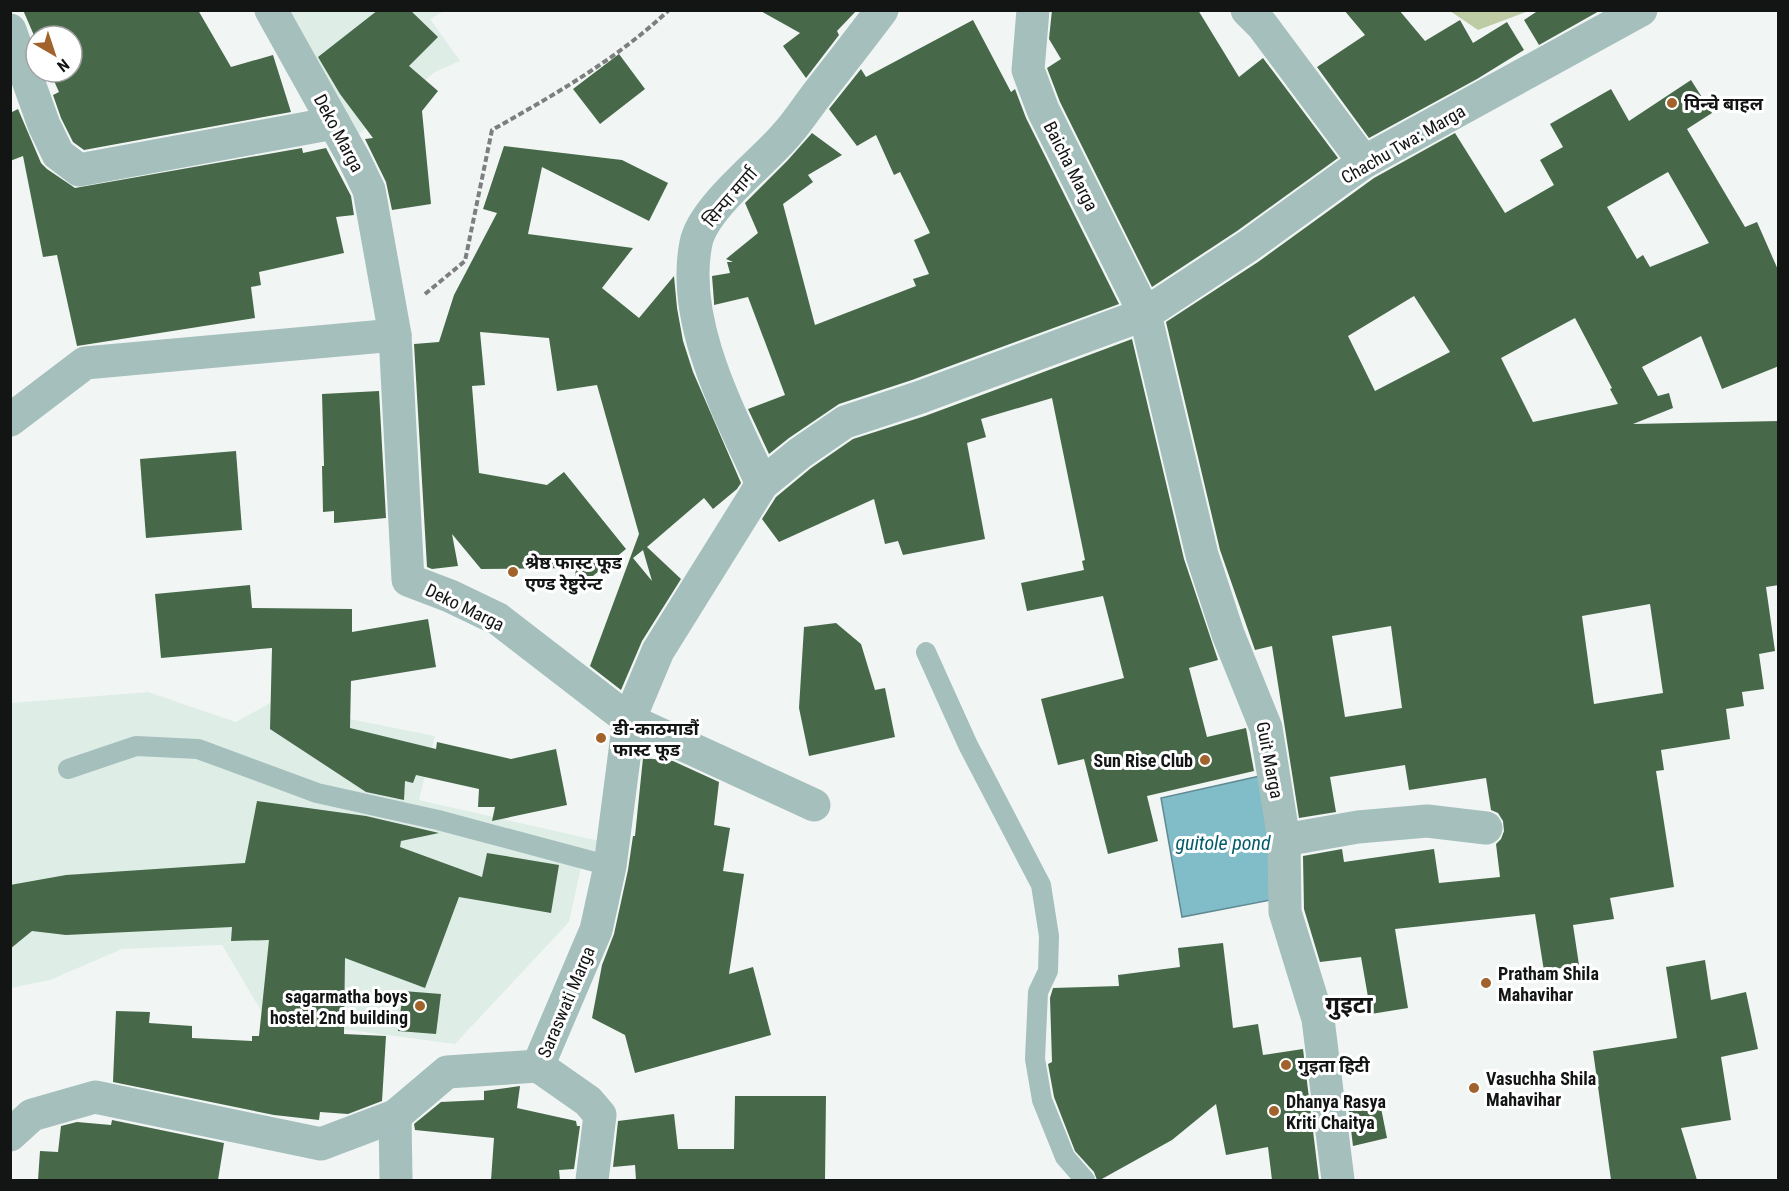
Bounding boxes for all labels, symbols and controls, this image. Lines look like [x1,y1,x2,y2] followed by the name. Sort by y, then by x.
[24,24,84,84] north arrow
[53,55,73,76] text: N
[310,91,368,175] street label: Deko Marga
[1684,93,1764,114] place label: पिन्चे बाहल
[1665,96,1679,110] marker: पिन्चे बाहल
[1337,100,1469,188] street label: Chachu Twa: Marga
[1040,118,1102,214] street label: Baicha Marga
[699,162,762,231] street label: सिन्पा मार्गा
[525,552,622,595] place label: श्रेष्ठ फास्ट फूड एण्ड रेष्टुरेन्ट
[506,565,520,579] marker: श्रेष्ठ फास्ट फूड एण्ड रेष्टुरेन्ट
[422,579,508,635] street label: Deko Marga
[612,718,700,762] place label: डी-काठमाडौं फास्ट फूड
[1252,720,1288,800] street label: Guit Marga
[594,731,608,745] marker: डी-काठमाडौं फास्ट फूड
[1093,750,1193,771] place label: Sun Rise Club
[1198,753,1212,767] marker: Sun Rise Club
[1175,831,1271,855] water label: guitole pond
[533,943,599,1061] street label: Saraswati Marga
[1498,963,1599,1005] place label: Pratham Shila Mahavihar
[1479,976,1493,990] marker: Pratham Shila Mahavihar
[270,986,408,1028] place label: sagarmatha boys hostel 2nd building
[1325,991,1374,1020] district label: गुइटा
[413,999,427,1013] marker: sagarmatha boys hostel 2nd building
[1298,1055,1370,1077] place label: गुइता हिटी
[1279,1058,1293,1072] marker: गुइता हिटी
[1486,1068,1596,1110] place label: Vasuchha Shila Mahavihar
[1467,1081,1481,1095] marker: Vasuchha Shila Mahavihar
[1286,1091,1386,1133] place label: Dhanya Rasya Kriti Chaitya
[1267,1104,1281,1118] marker: Dhanya Rasya Kriti Chaitya

